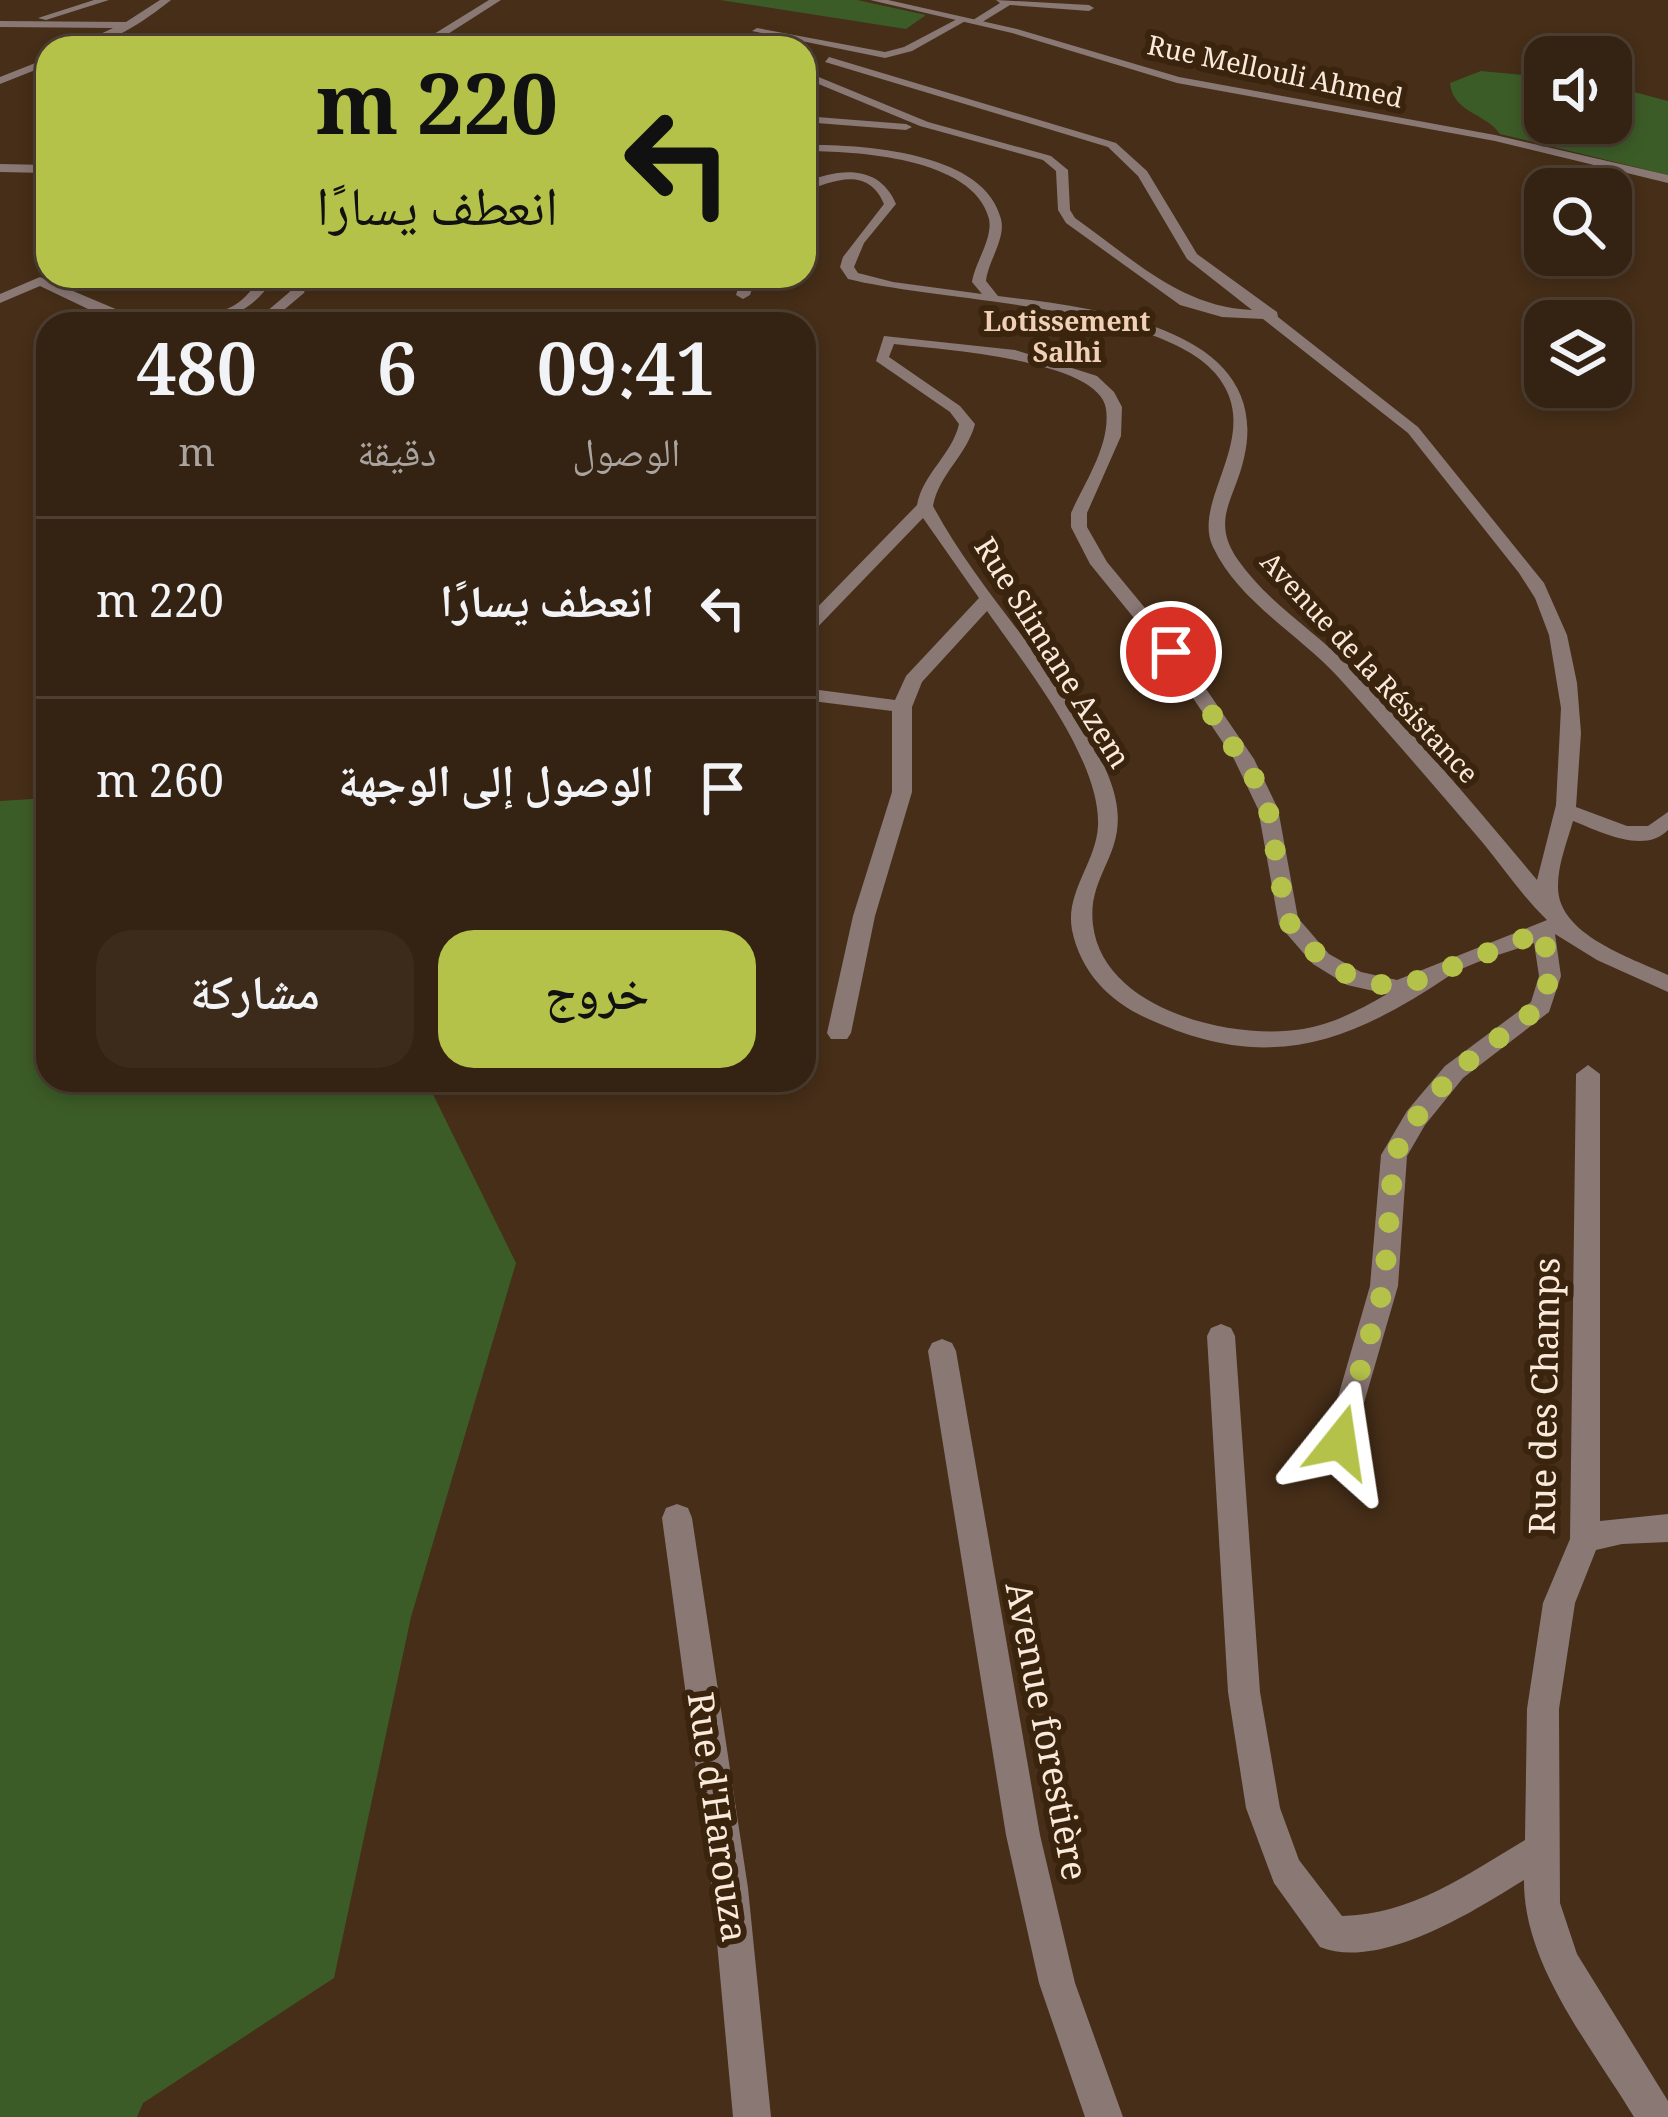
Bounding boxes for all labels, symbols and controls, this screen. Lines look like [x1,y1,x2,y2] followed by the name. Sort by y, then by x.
[1142,25,1407,125] street label: Rue Mellouli Ahmed
[1524,36,1632,408] map controls
[1524,36,1632,144] button: sound
[316,44,558,187] text: 220 m
[600,84,756,240] icon: left
[316,167,558,259] text: انعطف يسارًا
[1524,168,1632,276] button: search
[1524,300,1632,408] button: layers
[983,302,1151,379] district label: Lotissement Salhi
[136,318,257,441] text: 480
[377,318,417,441] text: 6
[537,318,716,441] text: 09:41
[178,424,215,491] text: m
[357,424,436,491] text: دقيقة
[572,424,680,491] text: الوصول
[957,529,1141,781] street label: Rue Slimane Azem
[1246,543,1487,797] street label: Avenue de la Résistance
[96,569,224,646] text: 220 m
[440,569,654,646] text: انعطف يسارًا
[690,575,756,641] icon: left
[1120,601,1222,703] pin
[1138,619,1204,685] icon: arrive
[96,749,224,826] text: 260 m
[338,749,654,826] text: الوصول إلى الوجهة
[690,755,756,821] icon: arrive
[96,930,414,1068] button: مشاركة
[438,930,756,1068] button: خروج
[1517,1257,1582,1535] street label: Rue des Champs
[1277,1379,1403,1505] position arrow
[983,1578,1100,1886] street label: Avenue forestière
[665,1689,760,1947] street label: Rue d'Harouza

